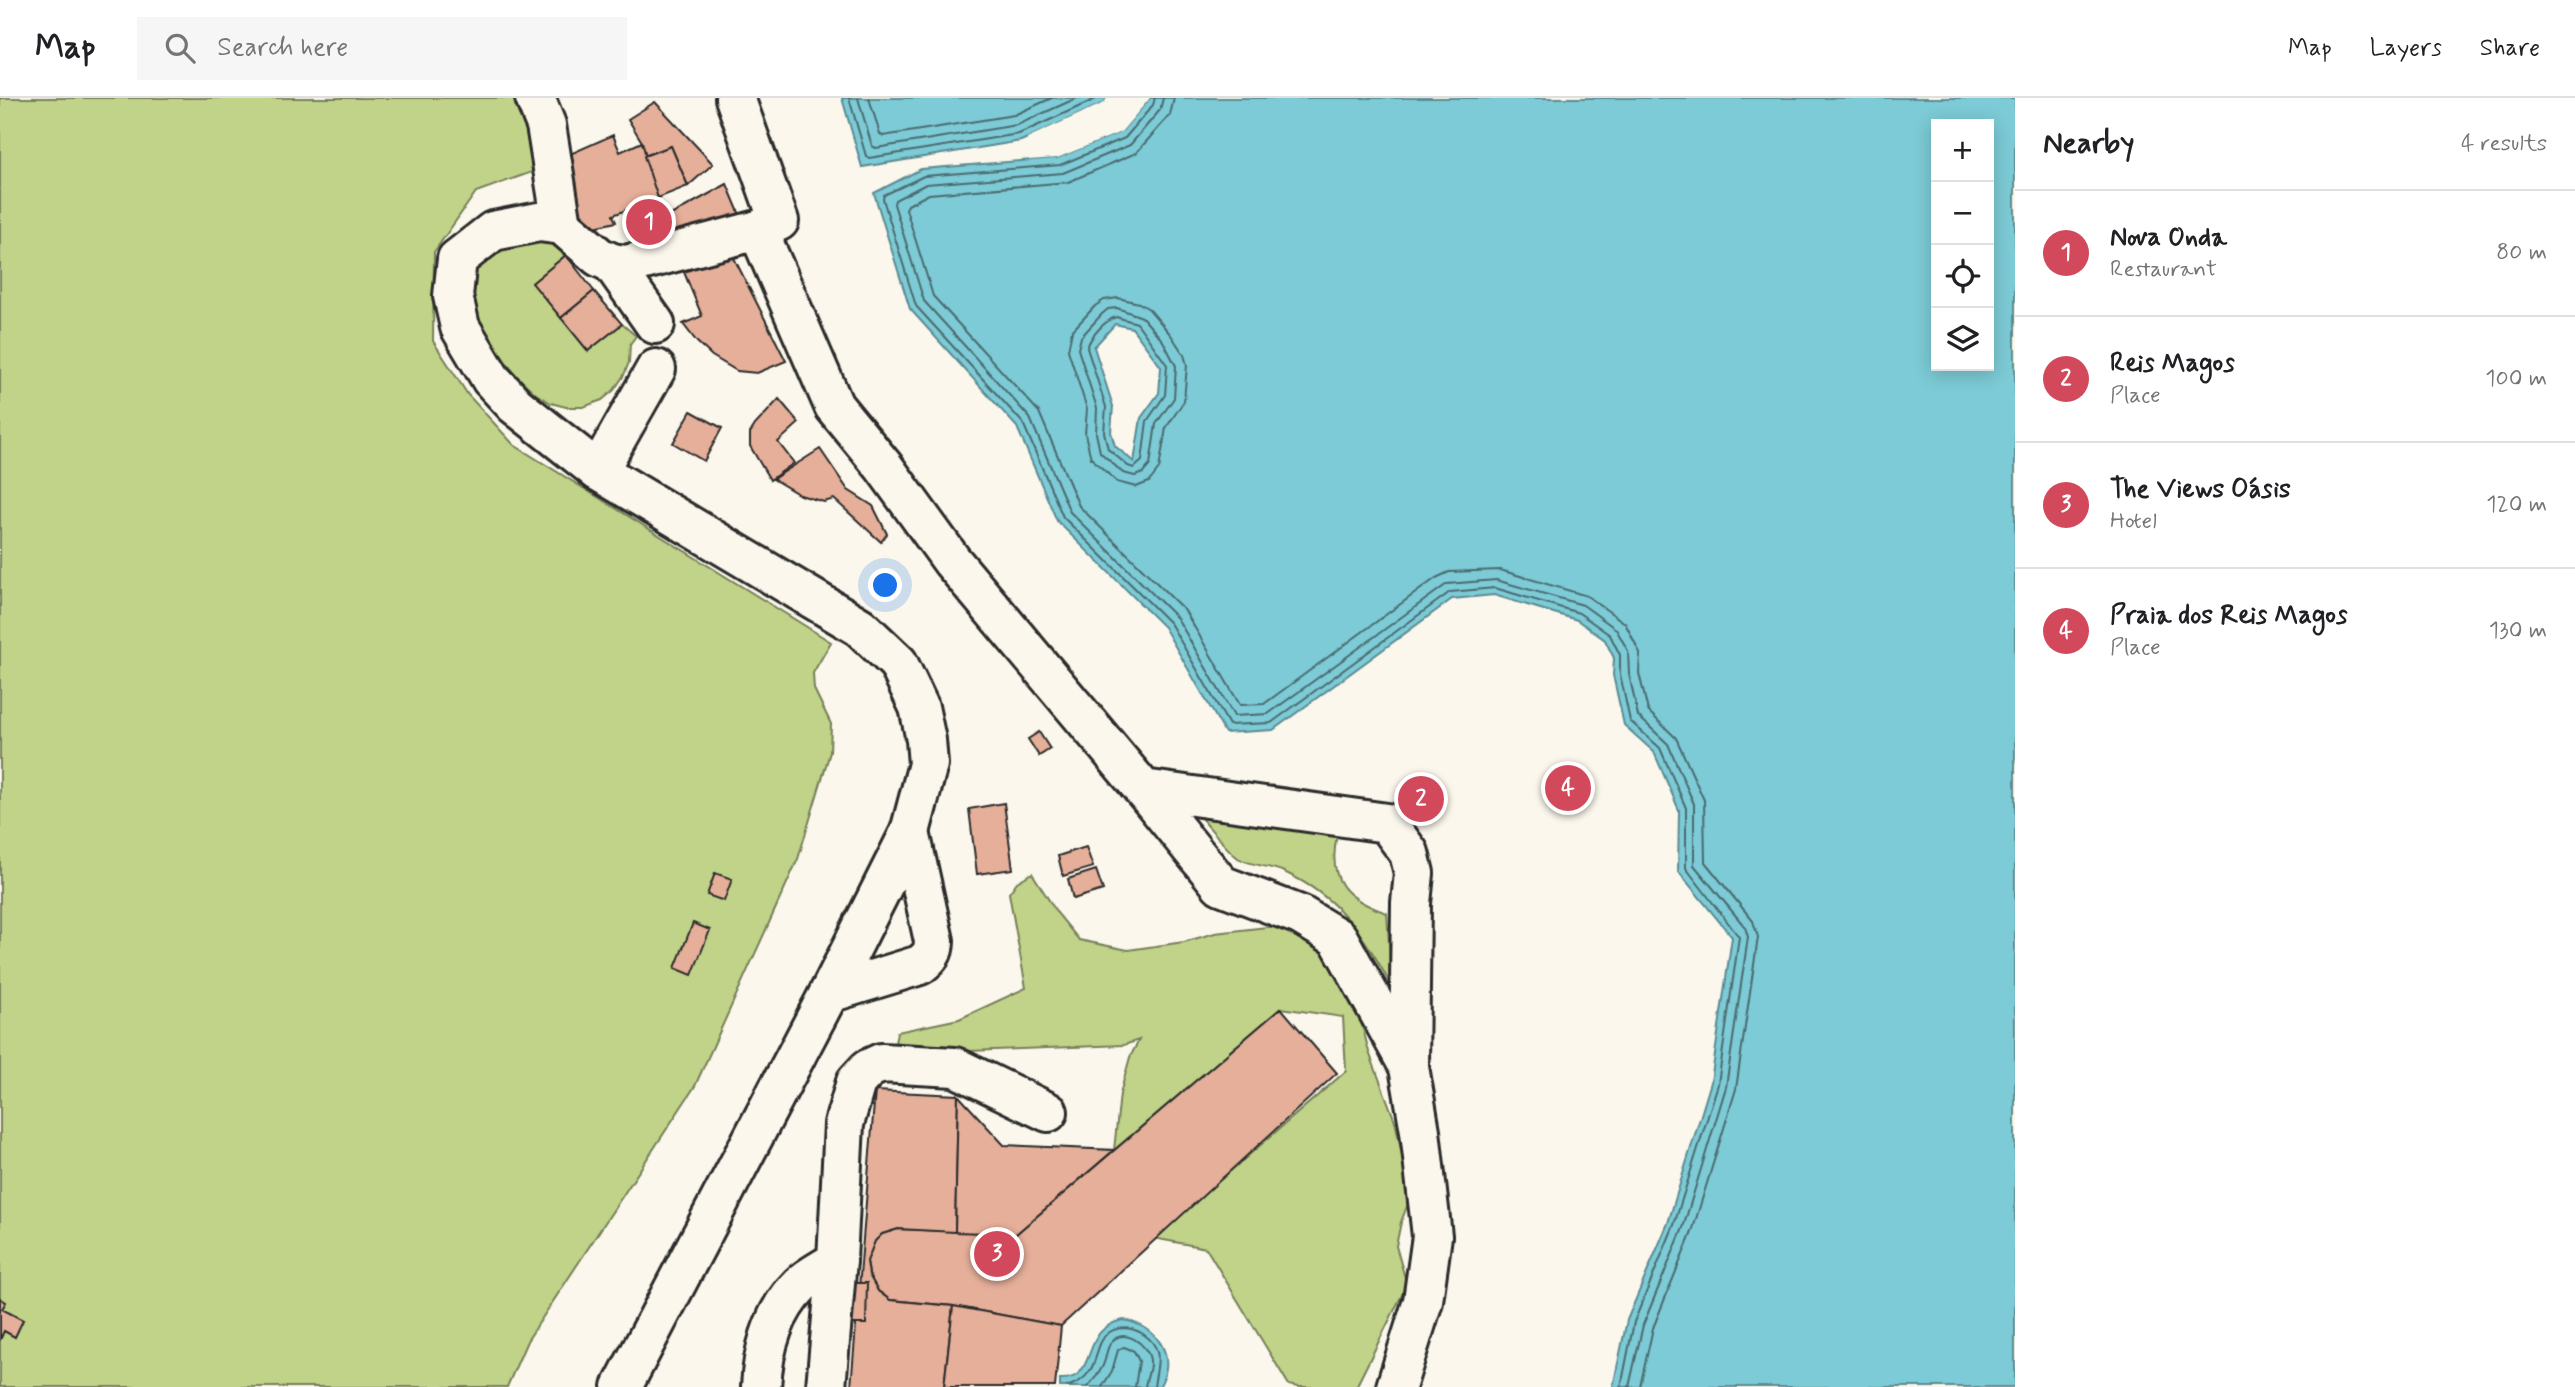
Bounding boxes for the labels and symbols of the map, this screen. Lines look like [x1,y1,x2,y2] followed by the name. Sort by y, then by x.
[626,196,672,248] pin: 1
[868,568,902,602] your location
[1545,762,1591,814] pin: 4
[1398,773,1444,825] pin: 2
[974,1228,1020,1280] pin: 3

